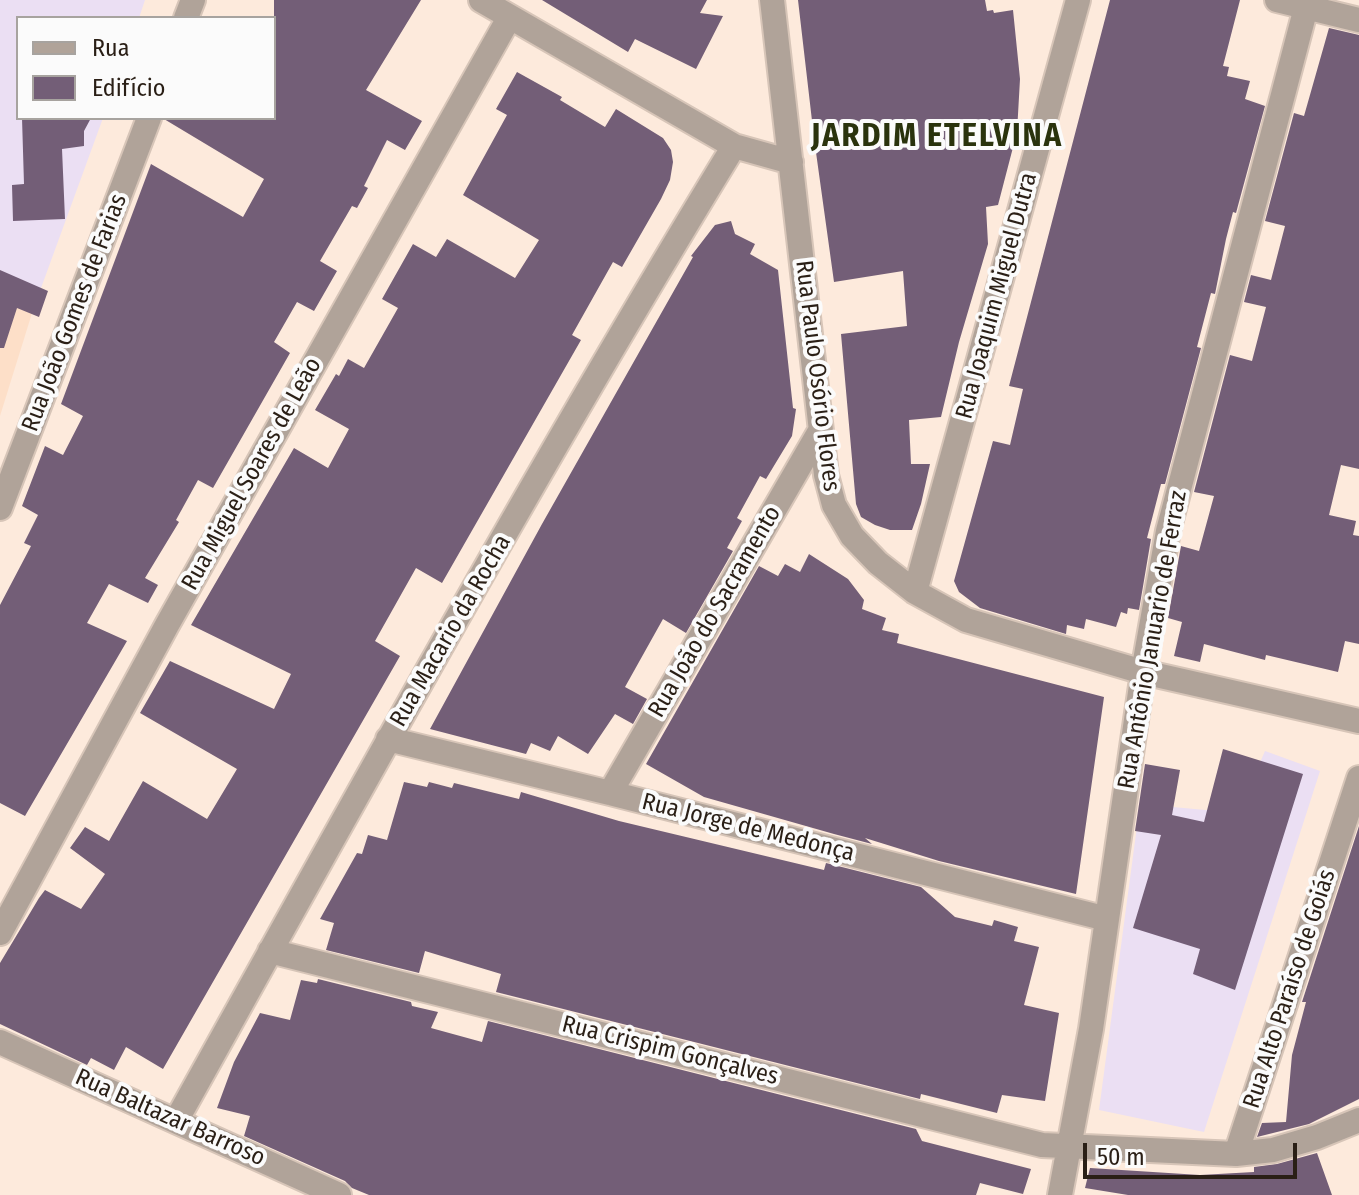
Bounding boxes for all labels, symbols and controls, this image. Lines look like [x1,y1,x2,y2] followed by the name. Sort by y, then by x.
[16,16,276,120] legend
[92,34,129,62] text: Rua
[92,74,165,102] text: Edifício
[811,118,1063,156] district label: JARDIM ETELVINA
[950,170,1044,422] street label: Rua Joaquim Miguel Dutra
[16,190,134,436] street label: Rua João Gomes de Farias
[789,259,845,493] street label: Rua Paulo Osório Flores
[176,353,328,595] street label: Rua Miguel Soares de Leão
[1113,489,1193,791] street label: Rua Antônio Januario de Ferraz
[643,501,787,723] street label: Rua João do Sacramento
[384,530,518,732] street label: Rua Macario da Rocha
[639,788,857,868] street label: Rua Jorge de Medonça
[1238,866,1342,1112] street label: Rua Alto Paraíso de Goiás
[559,1010,781,1092] street label: Rua Crispim Gonçalves
[71,1063,269,1173] street label: Rua Baltazar Barroso
[1087,1127,1301,1177] scale bar
[1097,1143,1145,1171] text: 50 m

